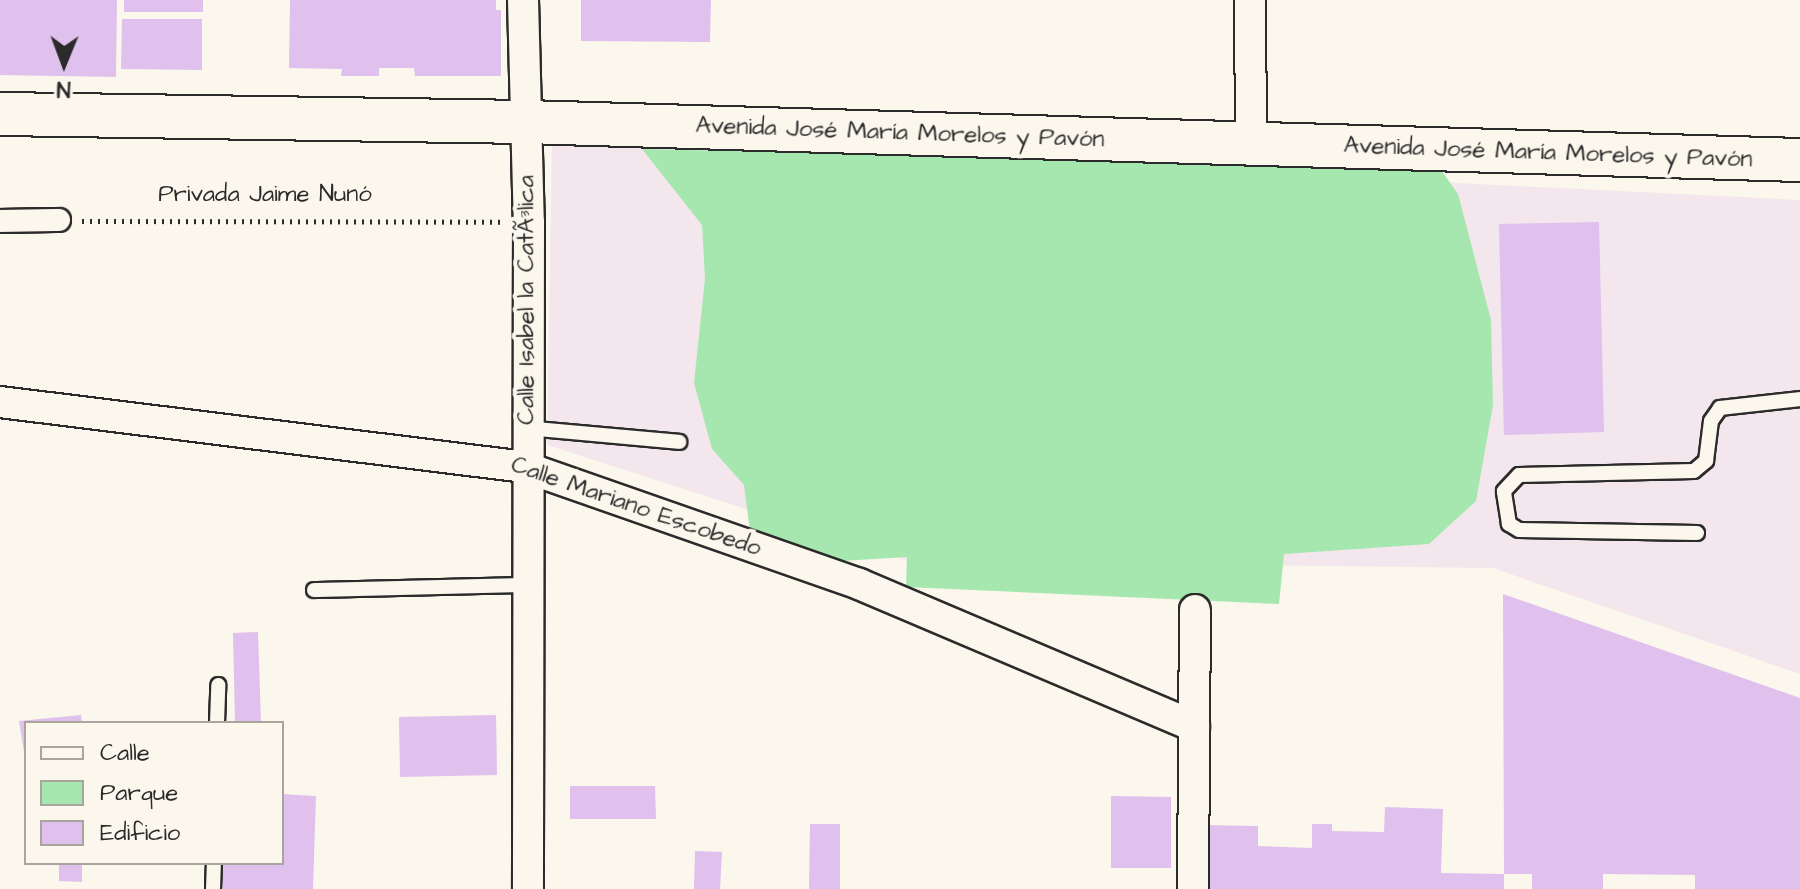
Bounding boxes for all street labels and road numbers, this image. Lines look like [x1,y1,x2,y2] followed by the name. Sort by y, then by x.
[695,111,1105,155] street label: Avenida José María Morelos y Pavón
[1343,131,1753,175] street label: Avenida José María Morelos y Pavón
[513,175,541,425] street label: Calle Isabel la CatÃ³lica
[158,181,372,209] street label: Privada Jaime Nunó
[507,451,765,563] street label: Calle Mariano Escobedo

